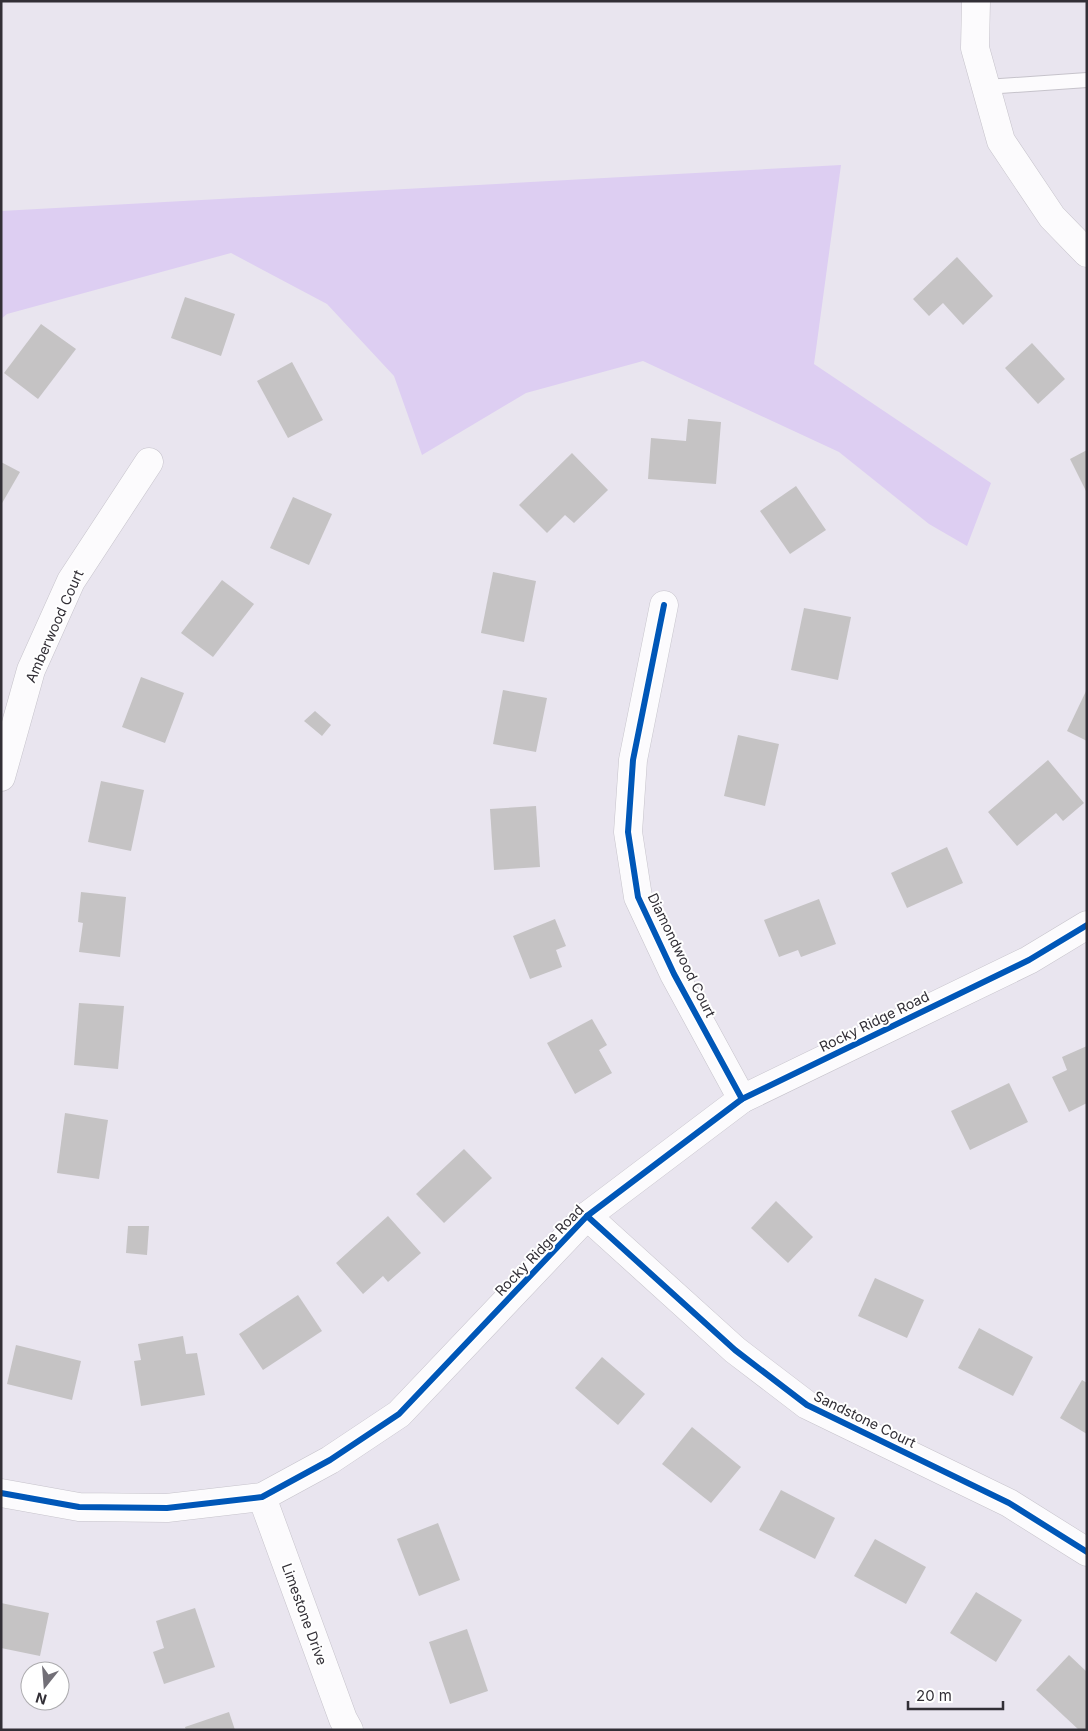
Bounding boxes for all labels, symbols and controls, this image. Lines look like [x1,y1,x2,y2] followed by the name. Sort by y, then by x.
[22,567,87,685] street label: Amberwood Court
[644,890,720,1020] street label: Diamondwood Court
[816,987,932,1055] street label: Rocky Ridge Road
[491,1201,587,1299] street label: Rocky Ridge Road
[811,1387,919,1451] street label: Sandstone Court
[279,1561,331,1667] street label: Limestone Drive
[20,1661,70,1711] north arrow
[908,1678,1003,1710] scale bar
[916,1686,952,1705] text: 20 m
[33,1689,49,1709] text: N

